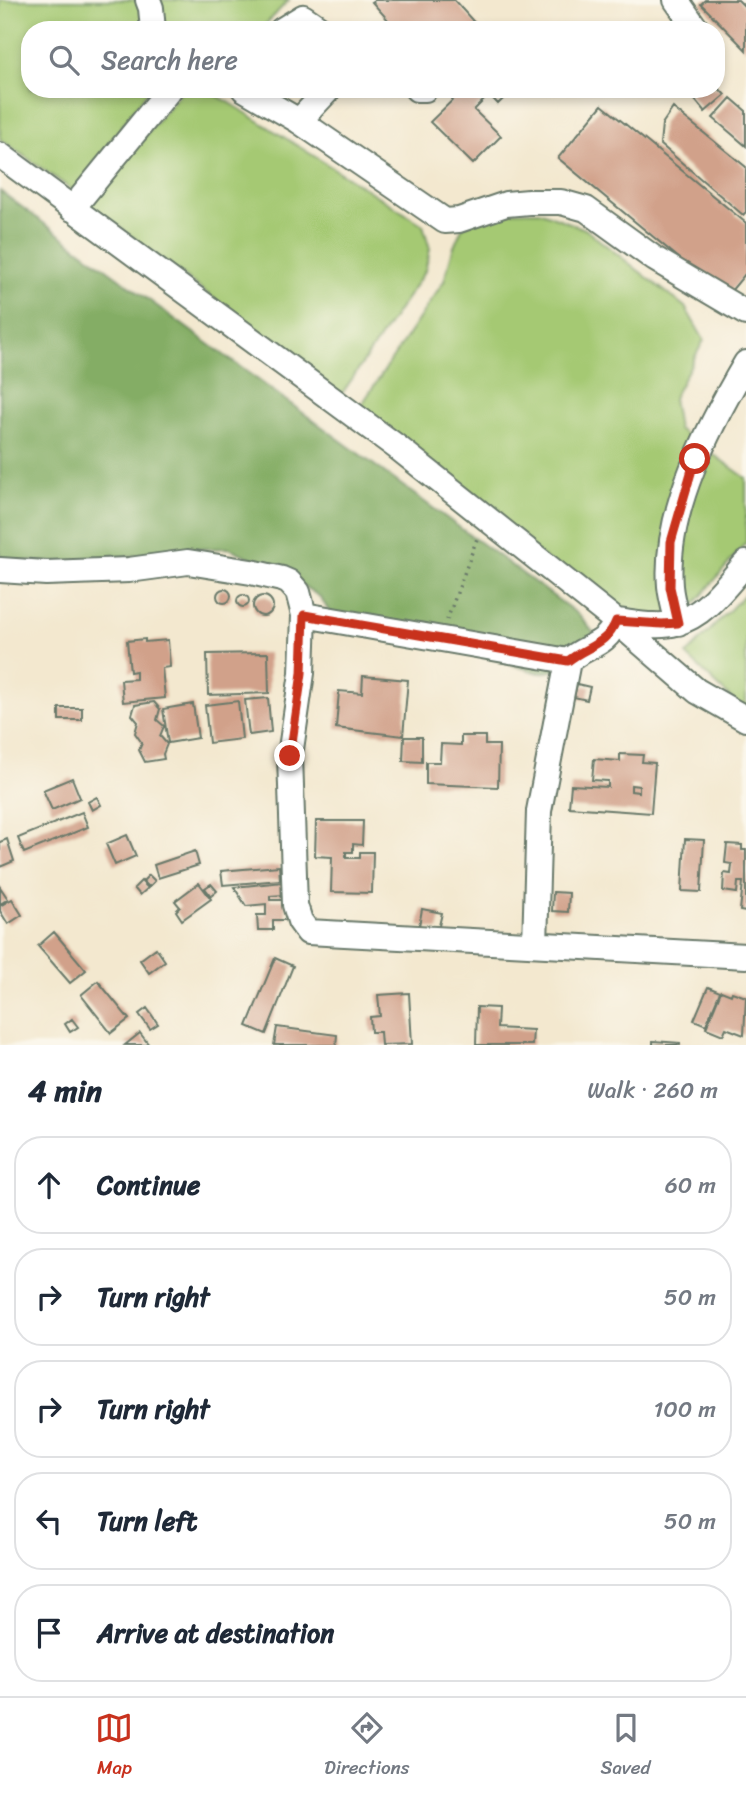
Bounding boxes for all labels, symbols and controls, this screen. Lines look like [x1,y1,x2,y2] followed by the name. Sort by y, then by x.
[21,21,725,98] search box
[101,37,238,83] text: Search here
[45,41,83,79] icon: search
[679,443,710,474] route start
[274,740,305,771] route end
[28,1064,102,1118] text: 4 min
[587,1070,718,1111] text: Walk · 260 m
[97,1162,200,1208] text: Continue
[665,1165,716,1206] text: 60 m
[30,1166,68,1204] icon: ahead
[97,1274,210,1320] text: Turn right
[664,1277,716,1318] text: 50 m
[30,1278,68,1316] icon: right
[97,1386,210,1432] text: Turn right
[653,1389,716,1430] text: 100 m
[30,1390,68,1428] icon: right
[97,1498,197,1544] text: Turn left
[664,1501,716,1542] text: 50 m
[30,1502,68,1540] icon: left
[97,1610,334,1656] text: Arrive at destination
[30,1614,68,1652] icon: arrive
[95,1709,133,1784] tab: Map
[324,1709,410,1784] tab: Directions
[600,1709,651,1784] tab: Saved

